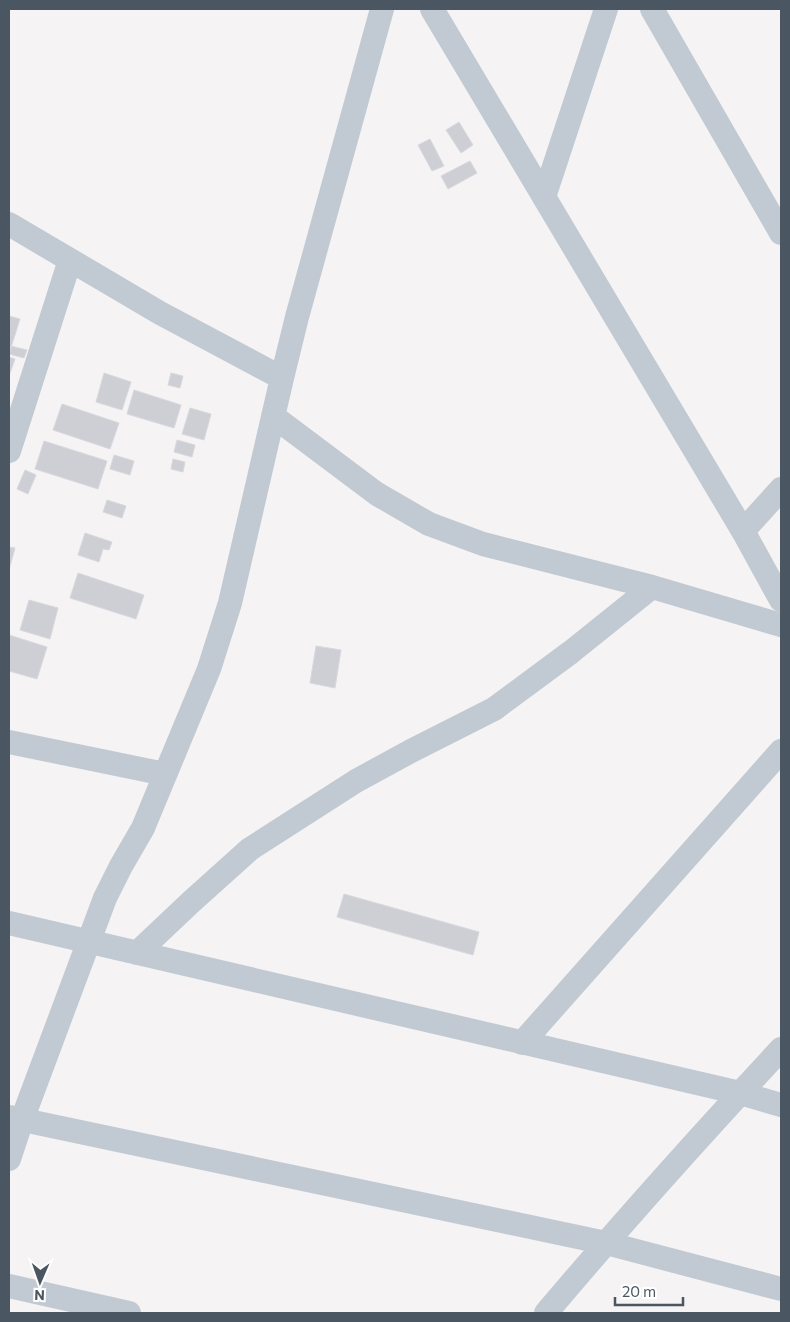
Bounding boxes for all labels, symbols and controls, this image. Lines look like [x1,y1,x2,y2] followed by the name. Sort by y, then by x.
[15,1257,65,1307] north arrow
[615,1274,682,1306] scale bar
[622,1282,656,1300] text: 20 m
[34,1287,45,1304] text: N

